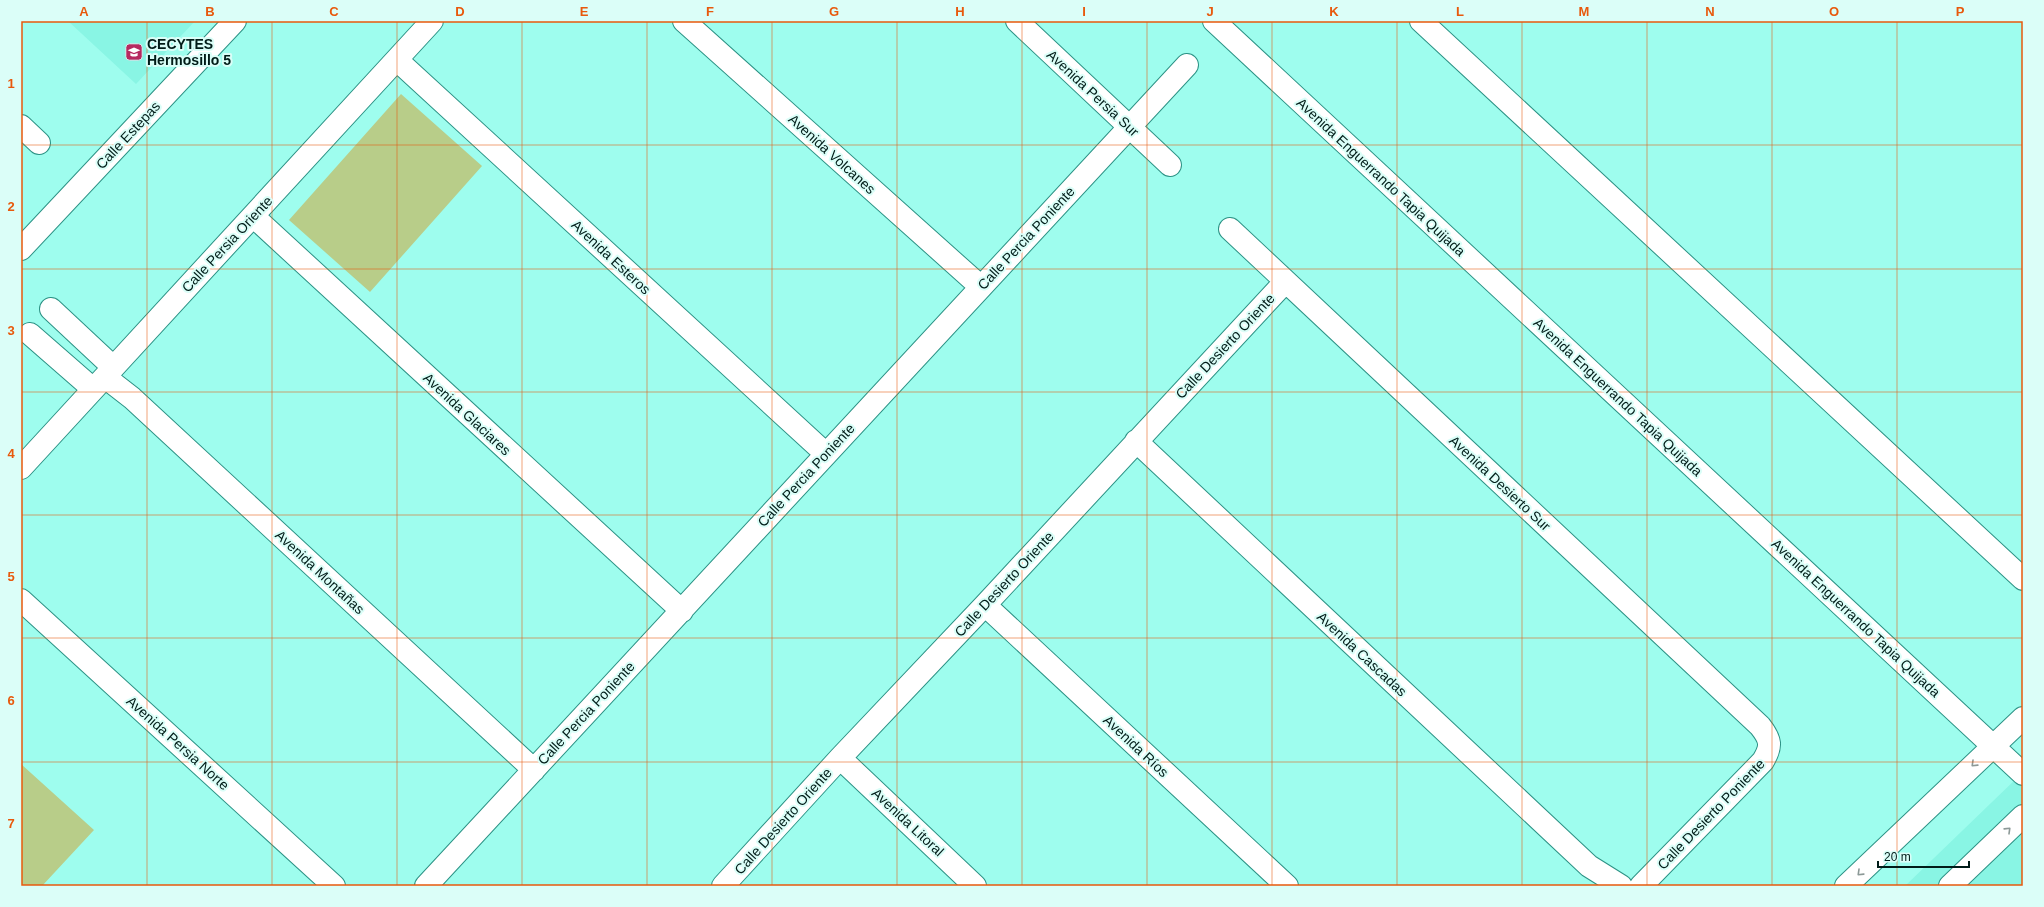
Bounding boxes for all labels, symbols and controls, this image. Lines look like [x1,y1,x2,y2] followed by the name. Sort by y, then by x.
[79,4,89,19] text: A
[205,4,215,19] text: B
[329,4,339,19] text: C
[455,4,465,19] text: D
[580,4,589,19] text: E
[706,4,714,19] text: F
[829,4,839,19] text: G
[955,4,965,19] text: H
[1082,4,1086,19] text: I
[1206,4,1214,19] text: J
[1329,4,1339,19] text: K
[1456,4,1464,19] text: L
[1579,4,1589,19] text: M
[1705,4,1715,19] text: N
[1829,4,1839,19] text: O
[1956,4,1965,19] text: P
[147,36,231,68] place label: CECYTES Hermosillo 5
[124,42,144,62] school or university icon: CECYTES Hermosillo 5
[1044,46,1142,140] street label: Avenida Persia Sur
[7,76,15,91] text: 1
[1293,95,1469,260] street label: Avenida Enguerrando Tapia Quijada
[93,98,163,172] street label: Calle Estepas
[785,111,879,197] street label: Avenida Volcanes
[974,183,1078,293] street label: Calle Percia Poniente
[178,193,276,295] street label: Calle Persia Oriente
[7,199,15,214] text: 2
[568,216,654,298] street label: Avenida Esteros
[1172,290,1278,402] street label: Calle Desierto Oriente
[1530,315,1706,480] street label: Avenida Enguerrando Tapia Quijada
[7,323,15,338] text: 3
[420,369,514,459] street label: Avenida Glaciares
[754,420,858,530] street label: Calle Percia Poniente
[1446,432,1554,534] street label: Avenida Desierto Sur
[7,446,15,461] text: 4
[272,527,368,617] street label: Avenida Montañas
[951,528,1057,640] street label: Calle Desierto Oriente
[1768,536,1944,701] street label: Avenida Enguerrando Tapia Quijada
[7,569,15,584] text: 5
[1314,608,1410,700] street label: Avenida Cascadas
[534,658,638,768] street label: Calle Percia Poniente
[7,693,15,708] text: 6
[124,693,233,793] street label: Avenida Persia Norte
[1100,712,1172,780] street label: Avenida Ríos
[1654,755,1768,872] street label: Calle Desierto Poniente
[1971,759,1979,767] one-way arrow
[731,764,835,878] street label: Calle Desierto Oriente
[869,785,947,859] street label: Avenida Litoral
[7,816,15,831] text: 7
[2004,828,2011,835] one-way arrow
[1878,843,1969,869] scale bar
[1884,850,1911,864] text: 20 m
[1857,868,1865,876] one-way arrow

